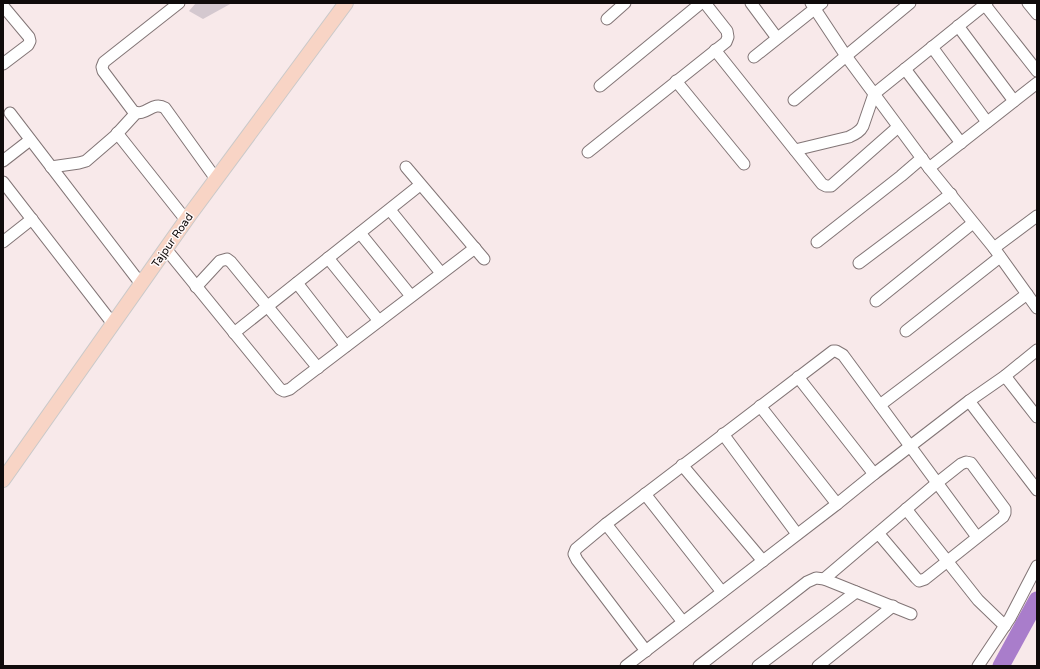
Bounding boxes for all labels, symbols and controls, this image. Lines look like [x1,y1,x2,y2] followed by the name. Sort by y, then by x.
[149,211,196,270] street label: Tajpur Road

